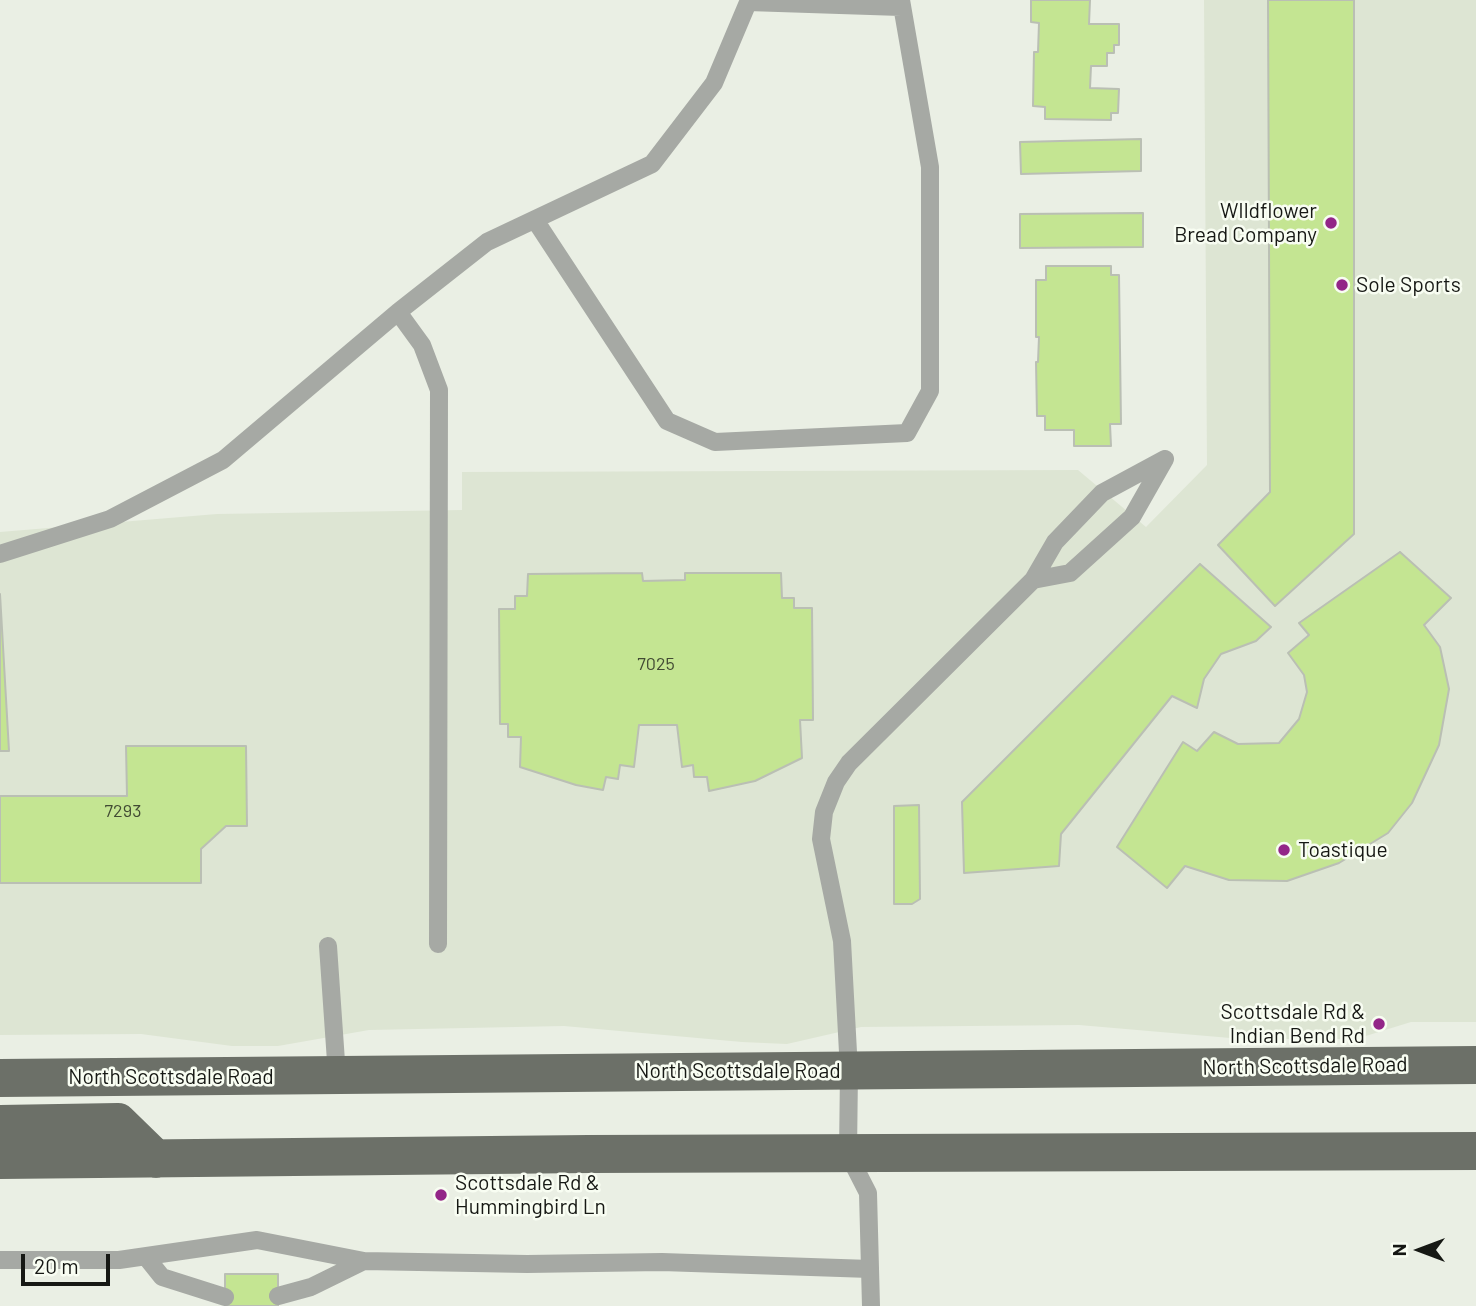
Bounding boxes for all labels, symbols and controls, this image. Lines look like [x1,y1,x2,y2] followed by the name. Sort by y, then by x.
[1174,198,1317,248] place label: WIldflower Bread Company
[1323,215,1339,231] marker: WIldflower Bread Company
[1356,272,1461,298] place label: Sole Sports
[1334,277,1350,293] marker: Sole Sports
[637,653,675,675] house number: 7025
[105,800,141,822] house number: 7293
[1298,837,1388,863] place label: Toastique
[1276,842,1292,858] marker: Toastique
[1220,999,1365,1049] place label: Scottsdale Rd & Indian Bend Rd
[1371,1016,1387,1032] marker: Scottsdale Rd & Indian Bend Rd
[1202,1052,1408,1080] street label: North Scottsdale Road
[635,1058,841,1084] street label: North Scottsdale Road
[68,1064,274,1090] street label: North Scottsdale Road
[455,1170,606,1220] place label: Scottsdale Rd & Hummingbird Ln
[433,1187,449,1203] marker: Scottsdale Rd & Hummingbird Ln
[1385,1215,1455,1285] north arrow
[24,1240,114,1284] scale bar
[1387,1244,1410,1256] text: N
[34,1253,79,1278] text: 20 m

